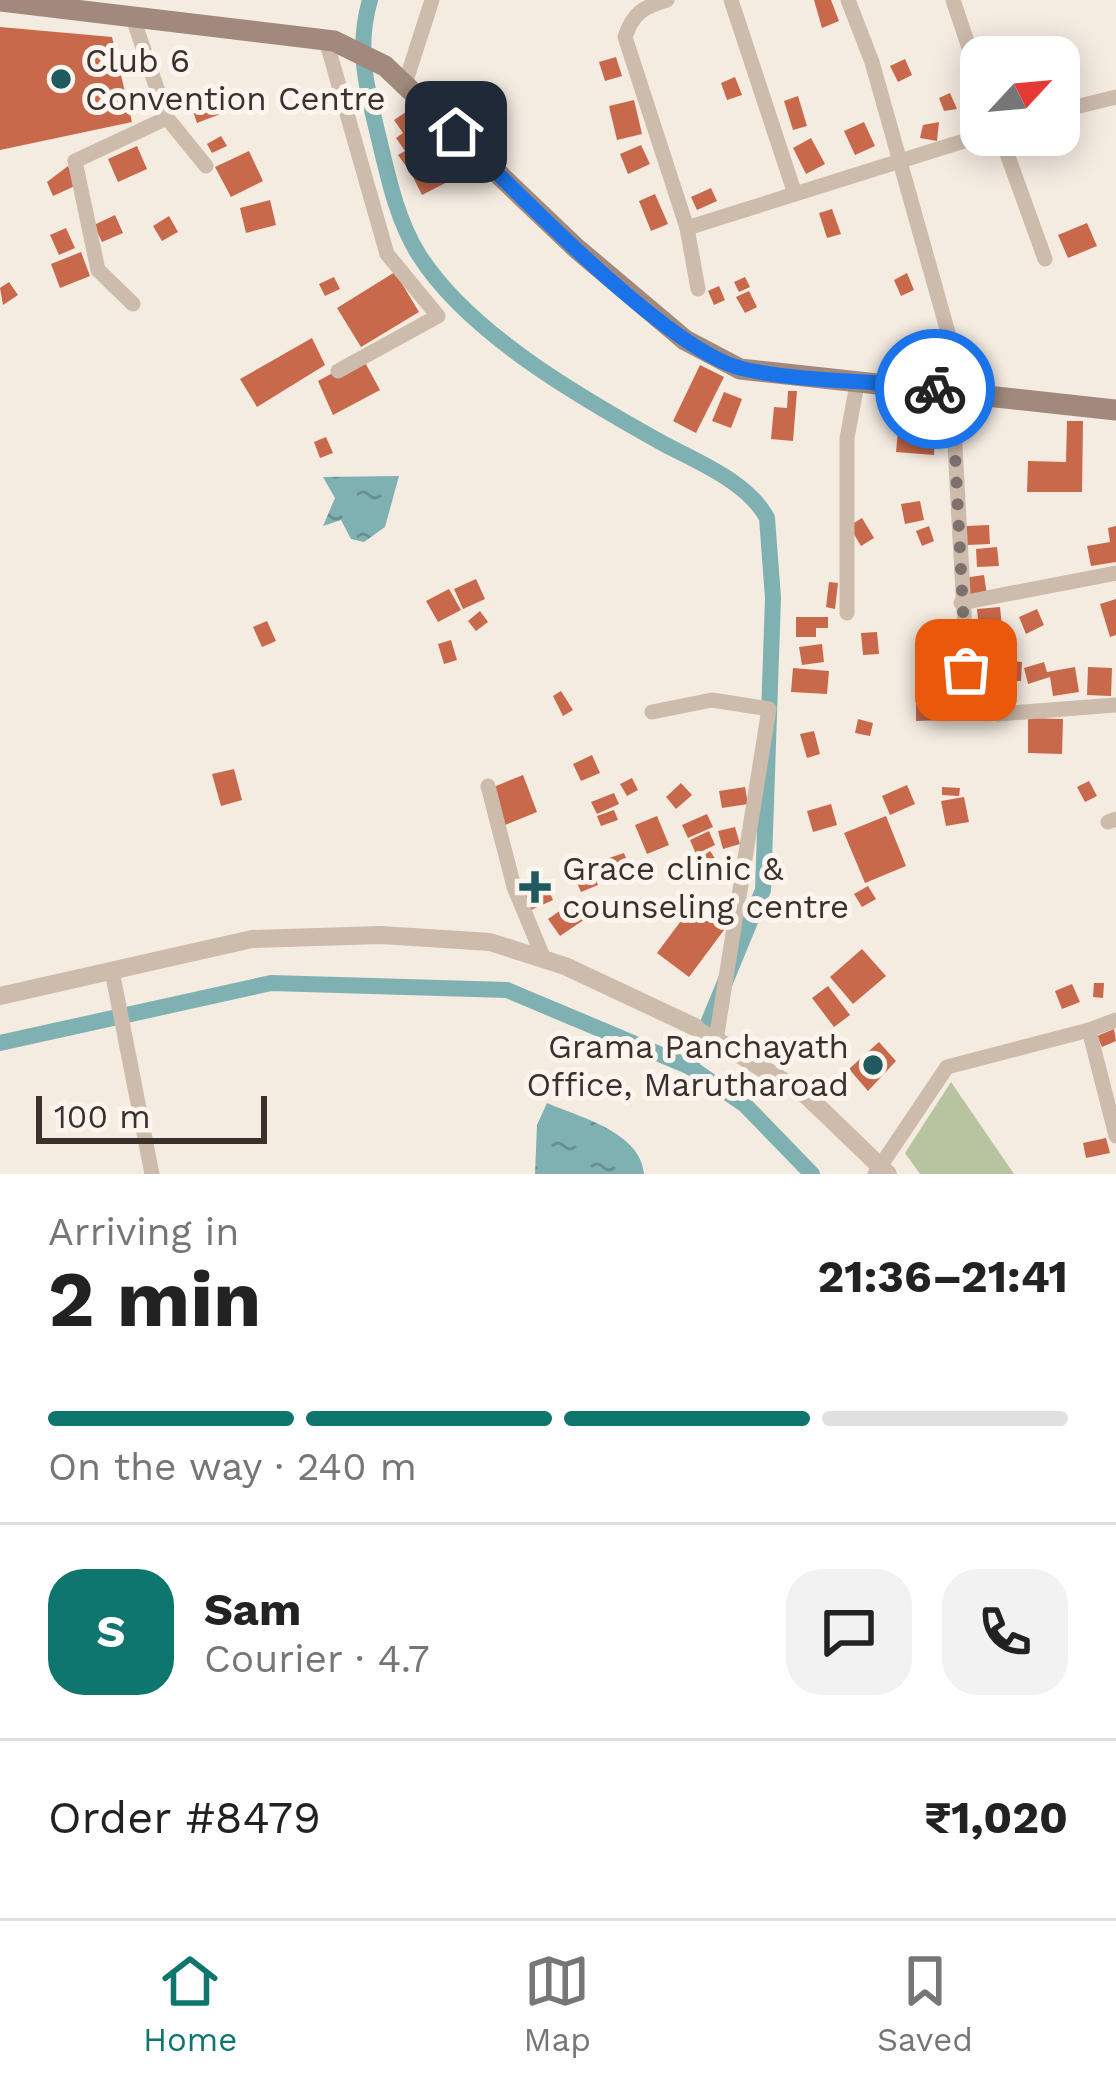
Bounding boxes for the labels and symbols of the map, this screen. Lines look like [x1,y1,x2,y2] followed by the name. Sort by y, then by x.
[960,36,1080,156] north arrow
[85,41,386,118] place label: Club 6 Convention Centre
[48,66,74,92] marker: Club 6 Convention Centre
[405,81,507,183] pin
[875,329,995,449] courier
[915,619,1017,721] pin
[562,849,849,926] place label: Grace clinic & counseling centre
[519,871,551,903] marker: Grace clinic & counseling centre
[527,1027,849,1104] place label: Grama Panchayath Office, Marutharoad
[860,1052,886,1078] marker: Grama Panchayath Office, Marutharoad
[36,1090,267,1143] scale bar

